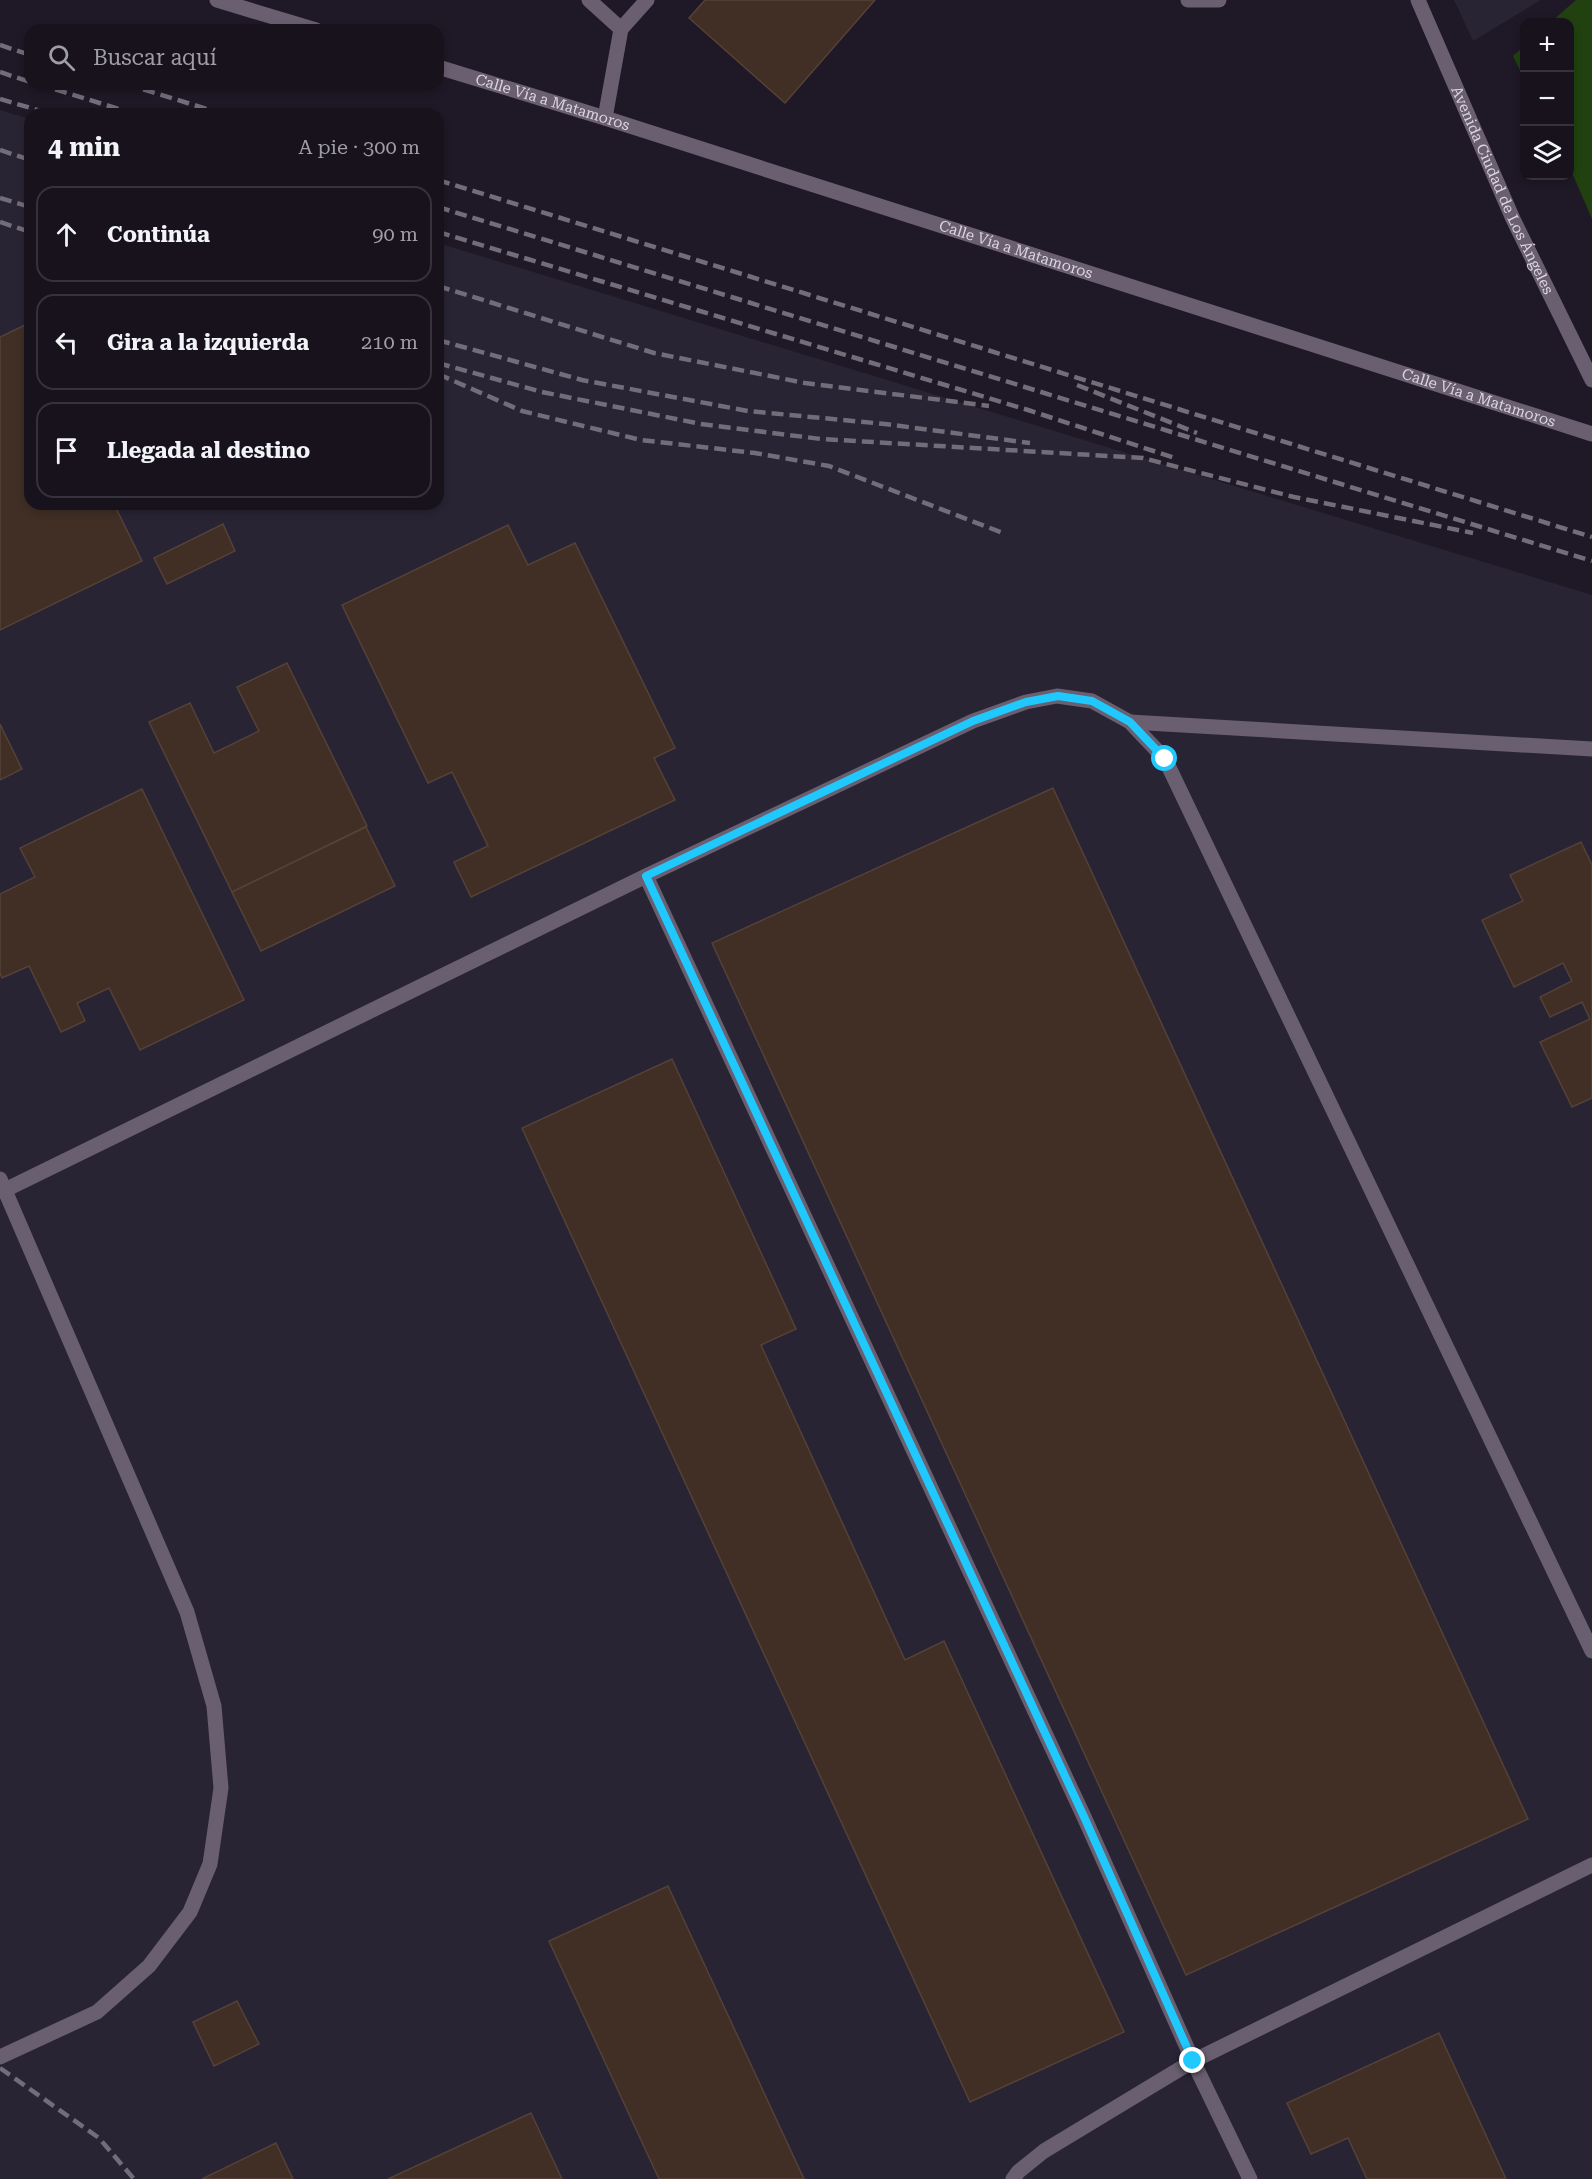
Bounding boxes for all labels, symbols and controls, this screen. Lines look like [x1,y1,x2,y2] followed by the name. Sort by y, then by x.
[1520,18,1574,180] map controls
[1520,18,1574,72] button: +
[24,24,444,90] search box
[45,41,78,74] icon: search
[93,45,217,70] text: Buscar aquí
[473,70,632,134] street label: Calle Vía a Matamoros
[1520,72,1574,126] button: −
[1447,83,1557,297] street label: Avenida Ciudad de Los Ángeles
[1520,126,1574,180] button: layers
[48,132,120,162] text: 4 min
[298,135,420,159] text: A pie · 300 m
[937,216,1095,283] street label: Calle Vía a Matamoros
[50,218,83,251] icon: ahead
[107,222,210,247] text: Continúa
[372,222,418,246] text: 90 m
[50,326,83,359] icon: left
[107,330,309,355] text: Gira a la izquierda
[361,330,418,354] text: 210 m
[1400,365,1558,431] street label: Calle Vía a Matamoros
[50,434,83,467] icon: arrive
[107,438,310,463] text: Llegada al destino
[1151,745,1177,771] route start
[1179,2047,1205,2073] route end

